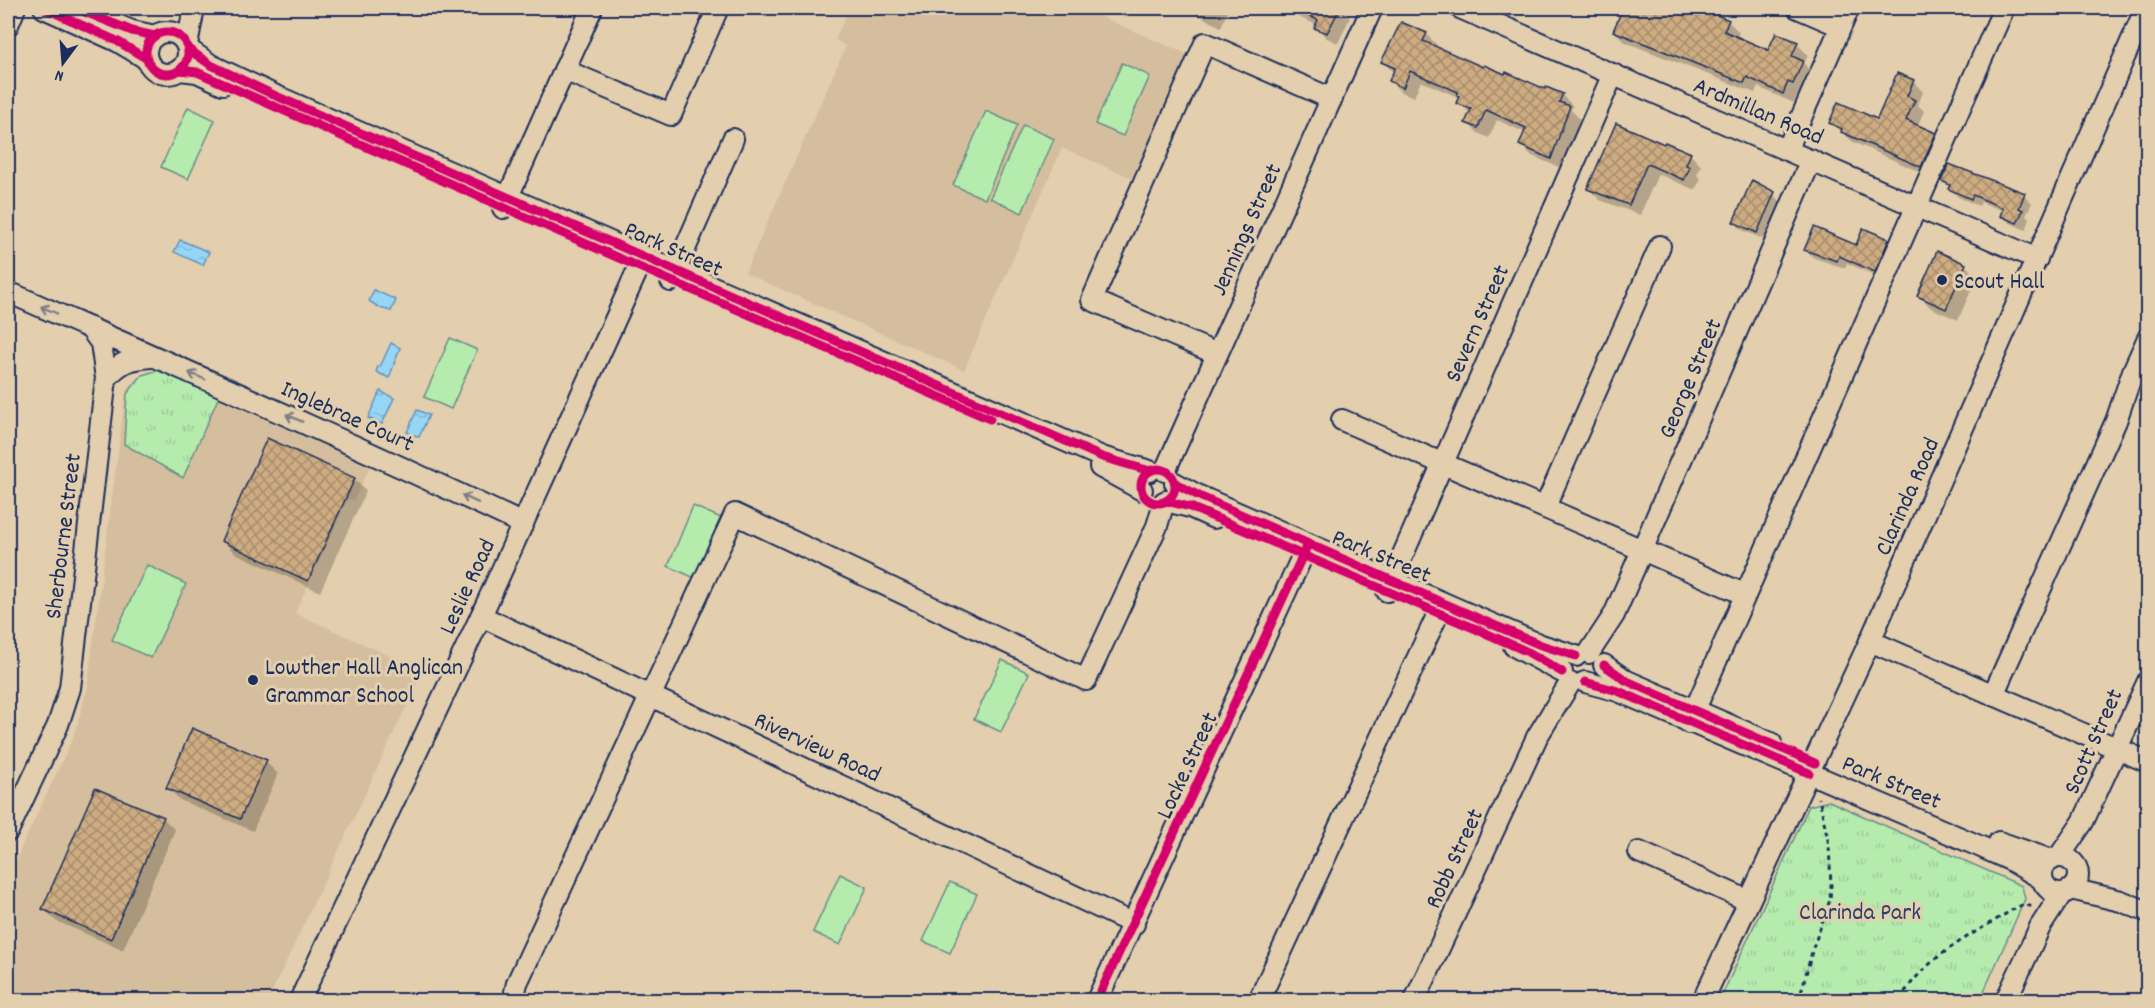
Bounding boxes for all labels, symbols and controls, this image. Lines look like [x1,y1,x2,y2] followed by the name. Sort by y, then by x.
[33,33,93,93] north arrow
[52,63,67,87] text: N
[1688,70,1828,155] street label: Ardmillan Road
[1203,159,1292,302] street label: Jennings Street
[618,214,728,288] street label: Park Street
[1438,260,1520,388] street label: Severn Street
[1954,266,2045,300] place label: Scout Hall
[1935,273,1949,287] marker: Scout Hall
[40,304,59,315] one-way arrow
[1651,314,1732,444] street label: George Street
[188,370,206,381] one-way arrow
[275,373,419,462] street label: Inglebrae Court
[285,412,303,423] one-way arrow
[1868,433,1950,562] street label: Clarinda Road
[38,451,92,621] street label: Sherbourne Street
[461,492,479,504] one-way arrow
[1326,522,1436,594] street label: Park Street
[432,534,506,640] street label: Leslie Road
[265,652,463,714] place label: Lowther Hall Anglican Grammar School
[246,673,260,687] marker: Lowther Hall Anglican Grammar School
[2056,684,2133,801] street label: Scott Street
[748,705,886,793] street label: Riverview Road
[1149,707,1228,825] street label: Locke Street
[1836,748,1946,820] street label: Park Street
[1418,803,1494,915] street label: Robb Street
[1799,897,1921,931] park label: Clarinda Park

